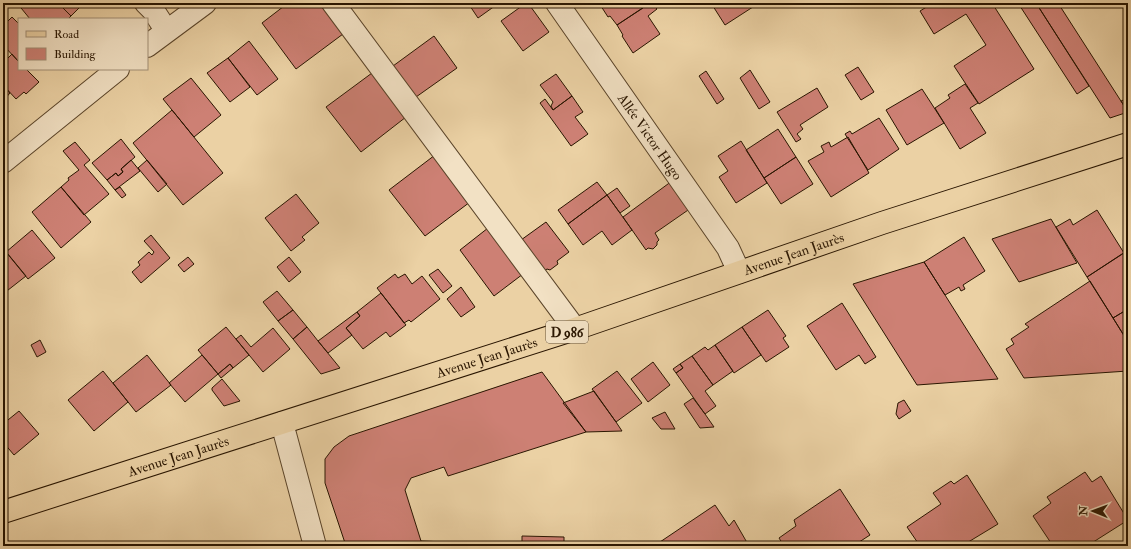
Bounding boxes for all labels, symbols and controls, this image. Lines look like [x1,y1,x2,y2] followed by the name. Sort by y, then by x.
[18,18,148,70] legend
[54,27,79,42] text: Road
[54,47,97,62] text: Building
[613,90,686,184] street label: Allée Victor Hugo
[741,229,847,279] street label: Avenue Jean Jaurès
[546,321,588,343] road number: D 986
[433,334,540,382] street label: Avenue Jean Jaurès
[125,432,231,481] street label: Avenue Jean Jaurès
[1073,491,1113,531] north arrow
[1077,505,1090,517] text: N

